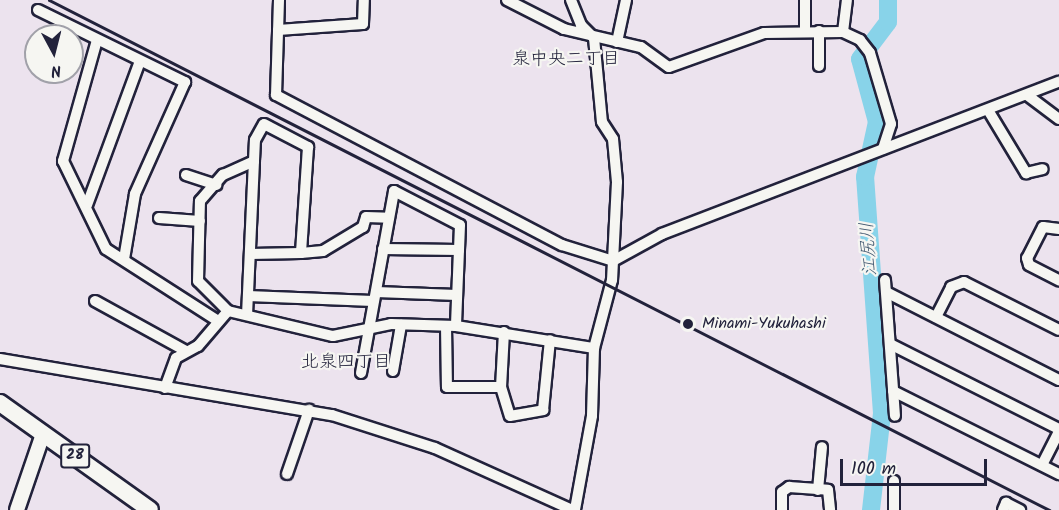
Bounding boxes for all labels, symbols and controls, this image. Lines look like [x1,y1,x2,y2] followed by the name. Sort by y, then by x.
[24,24,84,84] north arrow
[512,49,620,71] district label: 泉中央二丁目
[49,57,63,83] text: N
[857,221,883,277] water label: 江尻川
[702,314,826,334] place label: Minami-Yukuhashi
[679,315,697,333] marker: Minami-Yukuhashi
[301,352,391,374] district label: 北泉四丁目
[60,444,90,468] road number: 28
[843,447,990,485] scale bar
[851,455,896,484] text: 100 m

